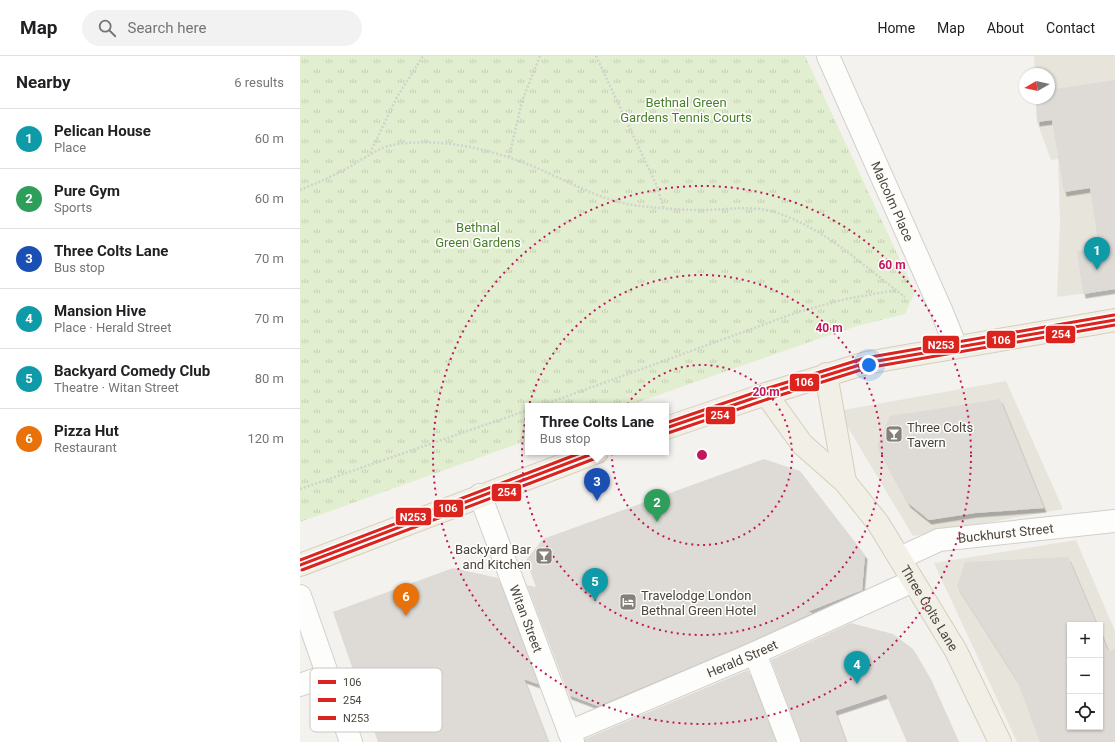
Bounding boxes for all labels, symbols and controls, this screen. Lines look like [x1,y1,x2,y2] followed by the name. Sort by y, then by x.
[82,10,362,46] search box
[20,16,58,39] text: Map
[96,17,118,39] icon: search
[128,19,206,37] text: Search here
[877,20,915,36] text: Home
[937,20,965,36] text: Map
[987,20,1024,36] text: About
[1046,20,1095,36] text: Contact
[1019,68,1055,104] north arrow
[16,72,71,92] text: Nearby
[234,75,284,90] text: 6 results
[620,95,752,125] park label: Bethnal Green Gardens Tennis Courts
[54,122,151,140] text: Pelican House
[25,131,33,146] text: 1
[255,131,284,146] text: 60 m
[54,140,86,155] text: Place
[868,159,917,244] street label: Malcolm Place
[54,182,120,200] text: Pure Gym
[25,191,33,206] text: 2
[255,191,284,206] text: 60 m
[54,200,92,215] text: Sports
[435,220,521,250] park label: Bethnal Green Gardens
[1084,237,1110,270] pin: 1
[54,242,168,260] text: Three Colts Lane
[25,251,33,266] text: 3
[255,251,284,266] text: 70 m
[878,258,906,272] text: 60 m
[54,260,105,275] text: Bus stop
[54,302,146,320] text: Mansion Hive
[25,311,33,326] text: 4
[255,311,284,326] text: 70 m
[54,320,171,335] text: Place · Herald Street
[815,321,843,335] text: 40 m
[1045,325,1076,344] line badge: 254
[1052,328,1071,341] text: 254
[986,330,1016,349] line badge: 106
[992,334,1010,347] text: 106
[922,335,960,354] line badge: N253
[928,339,954,352] text: N253
[859,355,879,375] your location
[54,362,210,380] text: Backyard Comedy Club
[25,371,33,386] text: 5
[255,371,284,386] text: 80 m
[789,373,820,392] line badge: 106
[795,376,813,389] text: 106
[54,380,179,395] text: Theatre · Witan Street
[752,385,780,399] text: 20 m
[525,403,669,455] popup
[705,406,736,425] line badge: 254
[711,409,730,422] text: 254
[540,413,654,431] text: Three Colts Lane
[907,420,974,450] place label: Three Colts Tavern
[54,422,119,440] text: Pizza Hut
[884,424,904,444] bar icon: Three Colts Tavern
[25,431,33,446] text: 6
[247,431,284,446] text: 120 m
[540,431,591,446] text: Bus stop
[54,440,117,455] text: Restaurant
[695,448,709,462] centre of rings
[584,468,610,501] pin: 3
[491,483,522,502] line badge: 254
[498,486,517,499] text: 254
[644,489,670,522] pin: 2
[433,499,464,518] line badge: 106
[439,502,457,515] text: 106
[395,507,432,526] line badge: N253
[400,511,426,524] text: N253
[957,520,1054,545] street label: Buckhurst Street
[455,542,532,572] place label: Backyard Bar and Kitchen
[534,546,554,566] bar icon: Backyard Bar and Kitchen
[898,562,962,654] street label: Three Colts Lane
[582,568,608,601] pin: 5
[393,583,419,616] pin: 6
[507,583,546,654] street label: Witan Street
[641,588,756,618] place label: Travelodge London Bethnal Green Hotel
[618,592,638,612] hotel icon: Travelodge London Bethnal Green Hotel
[1067,622,1103,730] map controls
[1067,622,1103,658] button: +
[704,636,780,680] street label: Herald Street
[844,651,870,684] pin: 4
[1067,658,1103,694] button: −
[310,668,442,732] legend
[343,676,362,689] text: 106
[343,694,362,707] text: 254
[1067,694,1103,730] button: locate
[343,712,369,725] text: N253

